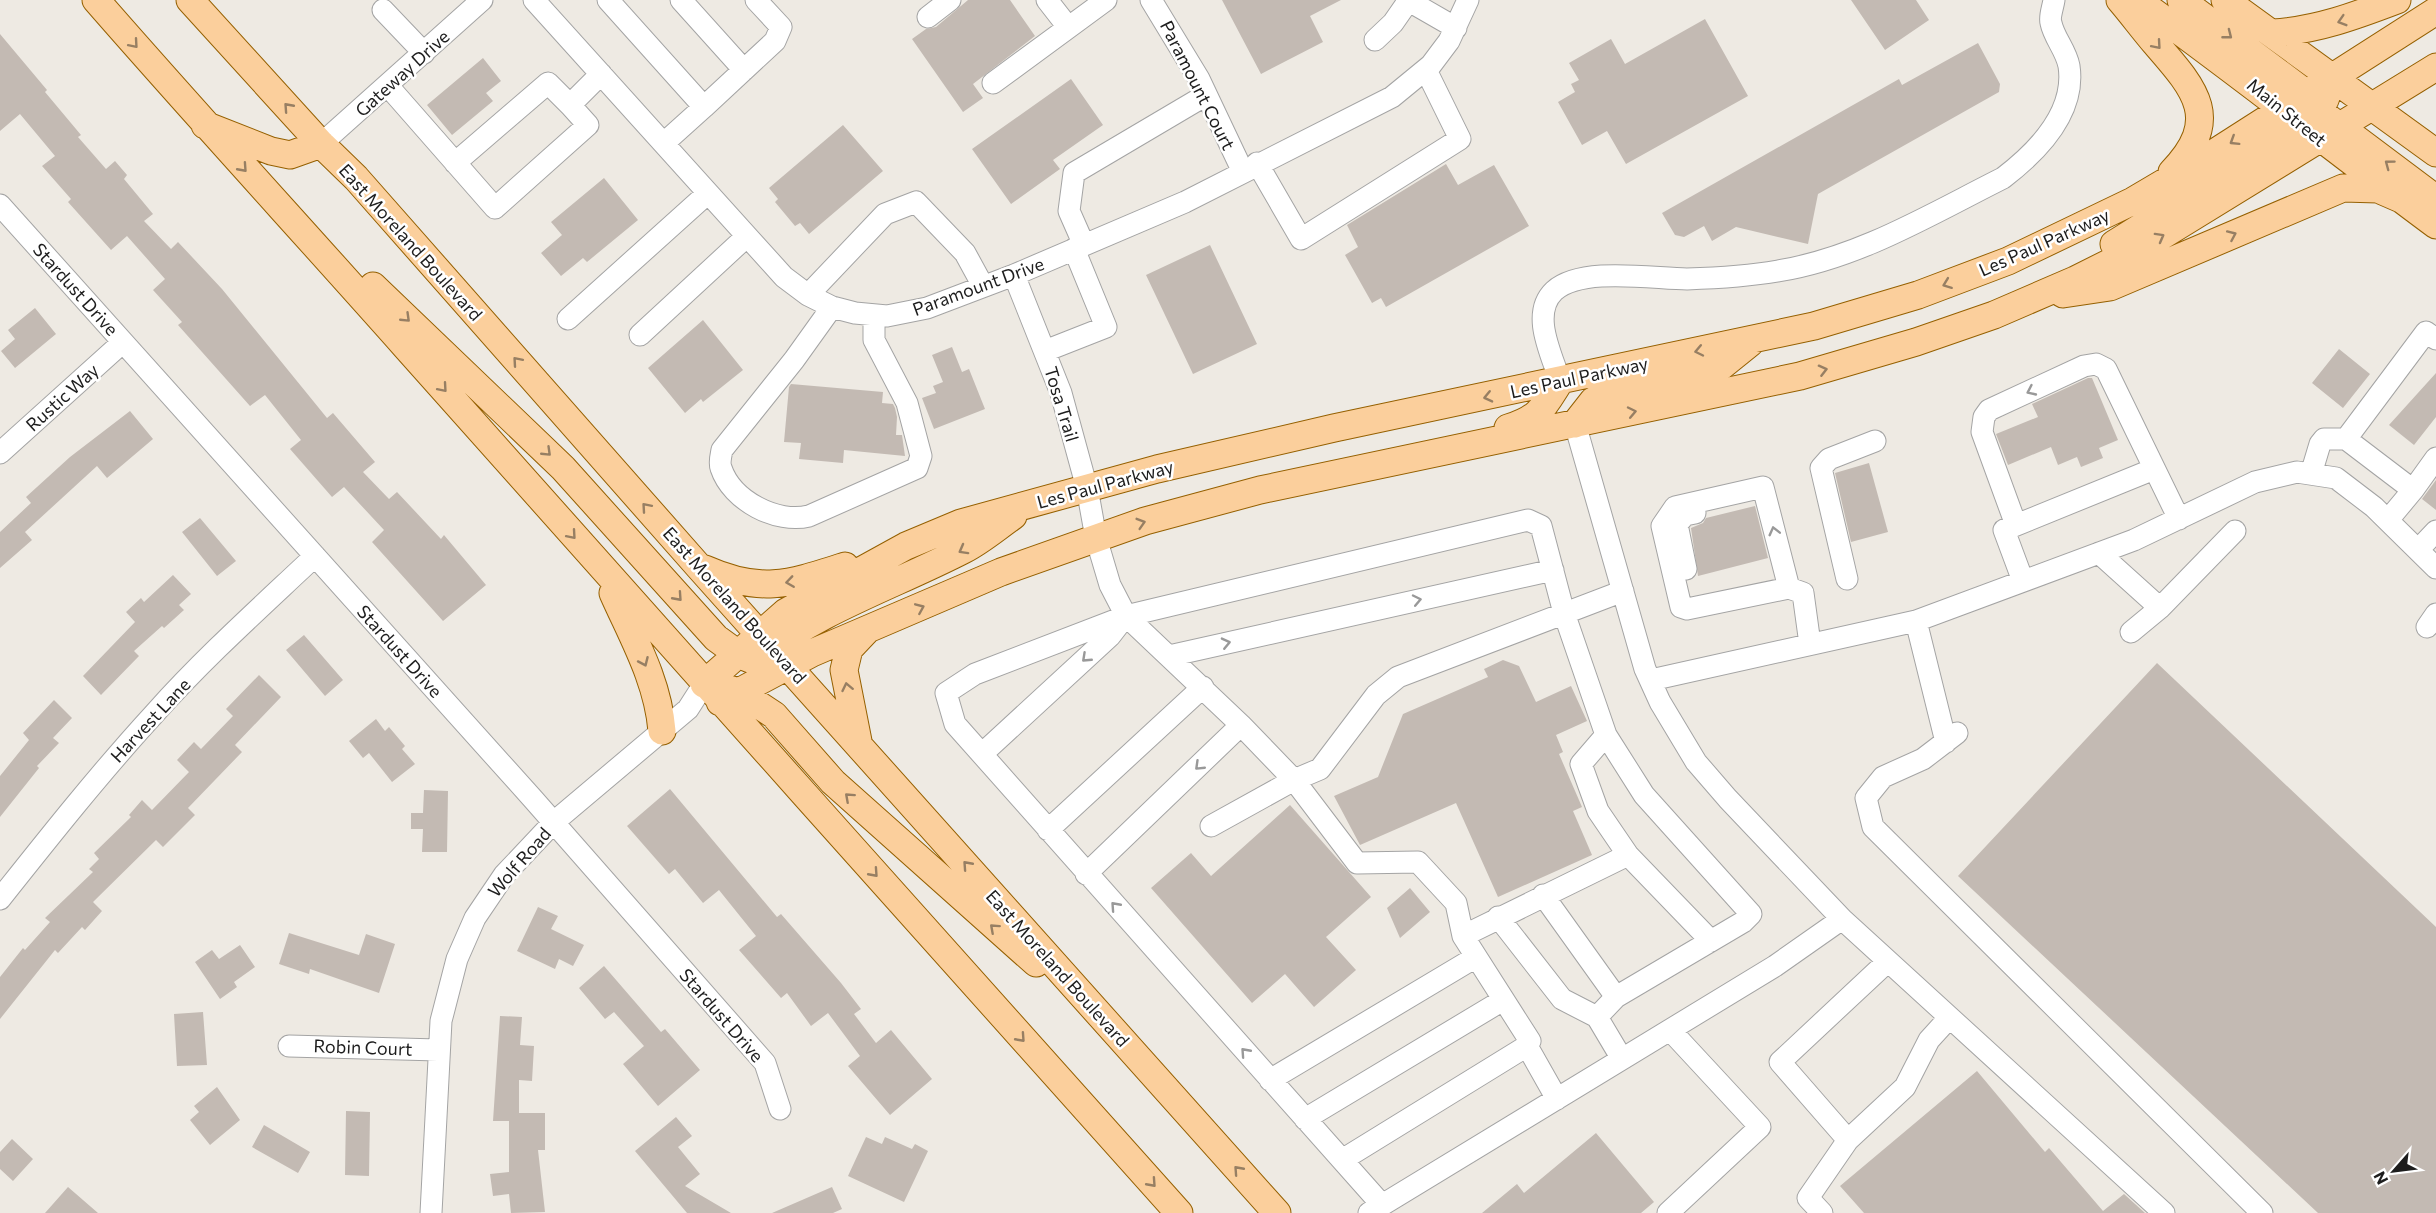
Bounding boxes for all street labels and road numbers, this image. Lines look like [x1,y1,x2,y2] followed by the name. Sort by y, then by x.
[1156,17,1240,153] street label: Paramount Court
[350,25,454,121] street label: Gateway Drive
[2243,73,2331,151] street label: Main Street
[335,159,487,325] street label: East Moreland Boulevard
[1975,203,2113,281] street label: Les Paul Parkway
[29,238,123,340] street label: Stardust Drive
[909,252,1047,320] street label: Paramount Drive
[1508,352,1650,402] street label: Les Paul Parkway
[21,359,103,435] street label: Rustic Way
[1040,364,1084,444] street label: Tosa Trail
[1034,455,1176,513] street label: Les Paul Parkway
[659,522,811,688] street label: East Moreland Boulevard
[353,600,447,702] street label: Stardust Drive
[105,673,195,767] street label: Harvest Lane
[483,823,555,901] street label: Wolf Road
[982,885,1134,1051] street label: East Moreland Boulevard
[675,964,769,1066] street label: Stardust Drive
[313,1034,413,1060] street label: Robin Court

